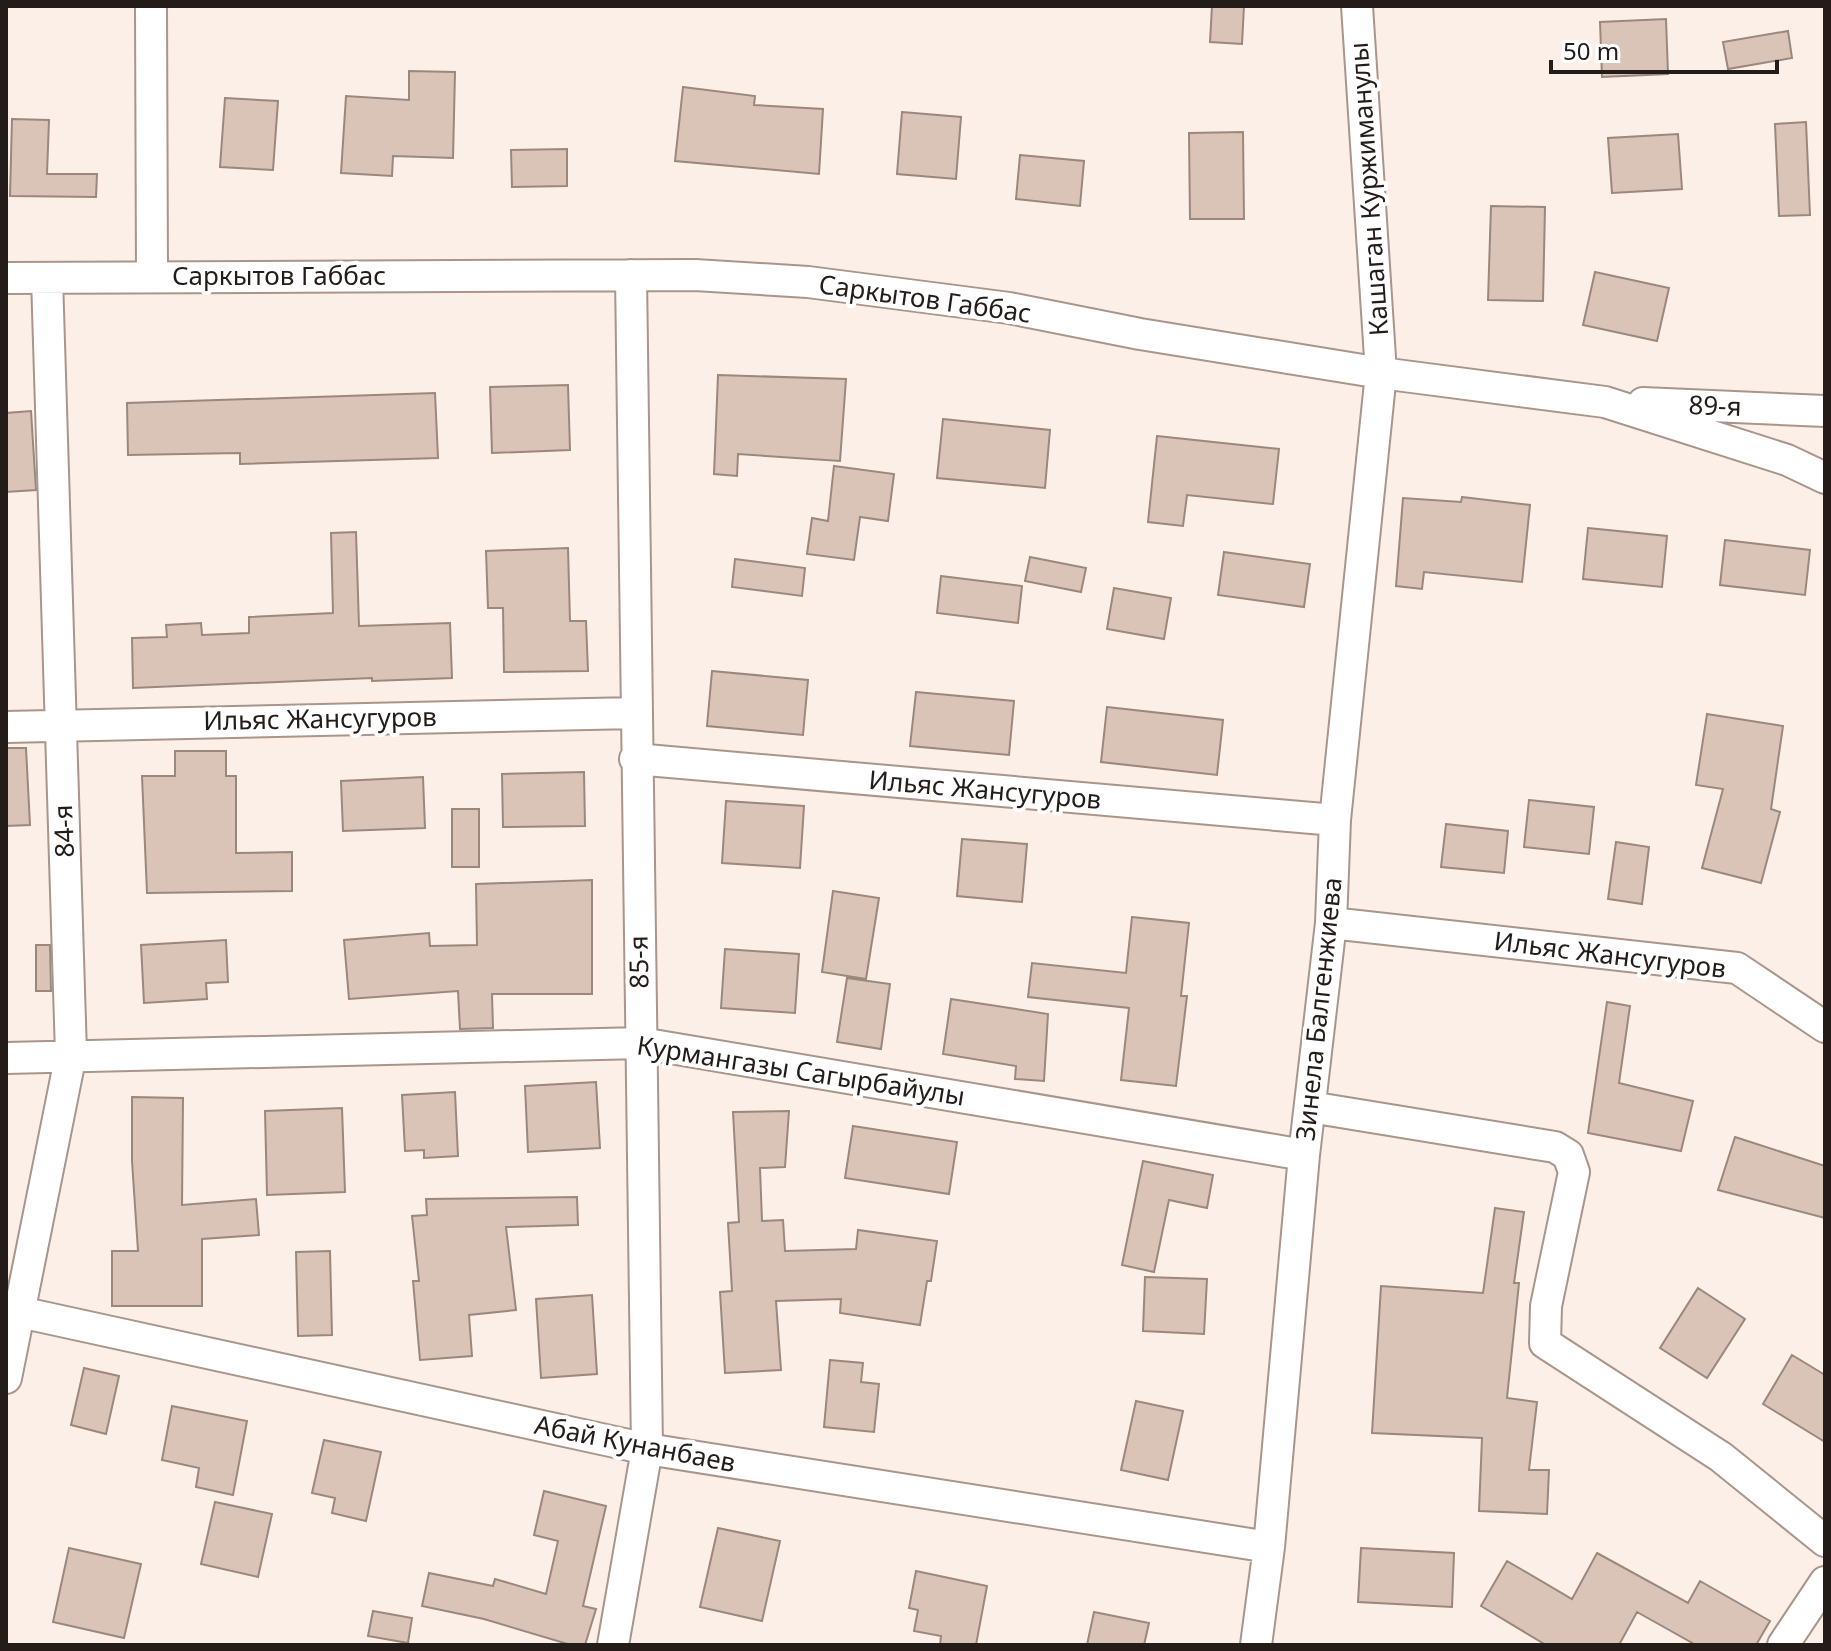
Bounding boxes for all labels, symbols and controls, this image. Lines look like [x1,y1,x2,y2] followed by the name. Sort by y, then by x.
[1551,24,1777,74] scale bar
[1563,34,1619,67] text: 50 m
[1340,41,1396,337] street label: Кашаган Куржиманулы
[172,257,386,293] street label: Саркытов Габбас
[817,265,1034,331] street label: Саркытов Габбас
[1688,386,1742,424] street label: 89-я
[203,698,437,738] street label: Ильяс Жансугуров
[867,761,1103,817] street label: Ильяс Жансугуров
[44,804,82,858] street label: 84-я
[1286,876,1350,1142] street label: Зинела Балгенжиева
[1492,922,1728,986] street label: Ильяс Жансугуров
[620,935,656,989] street label: 85-я
[635,1026,968,1114] street label: Курмангазы Сагырбайулы
[532,1406,739,1480] street label: Абай Кунанбаев

